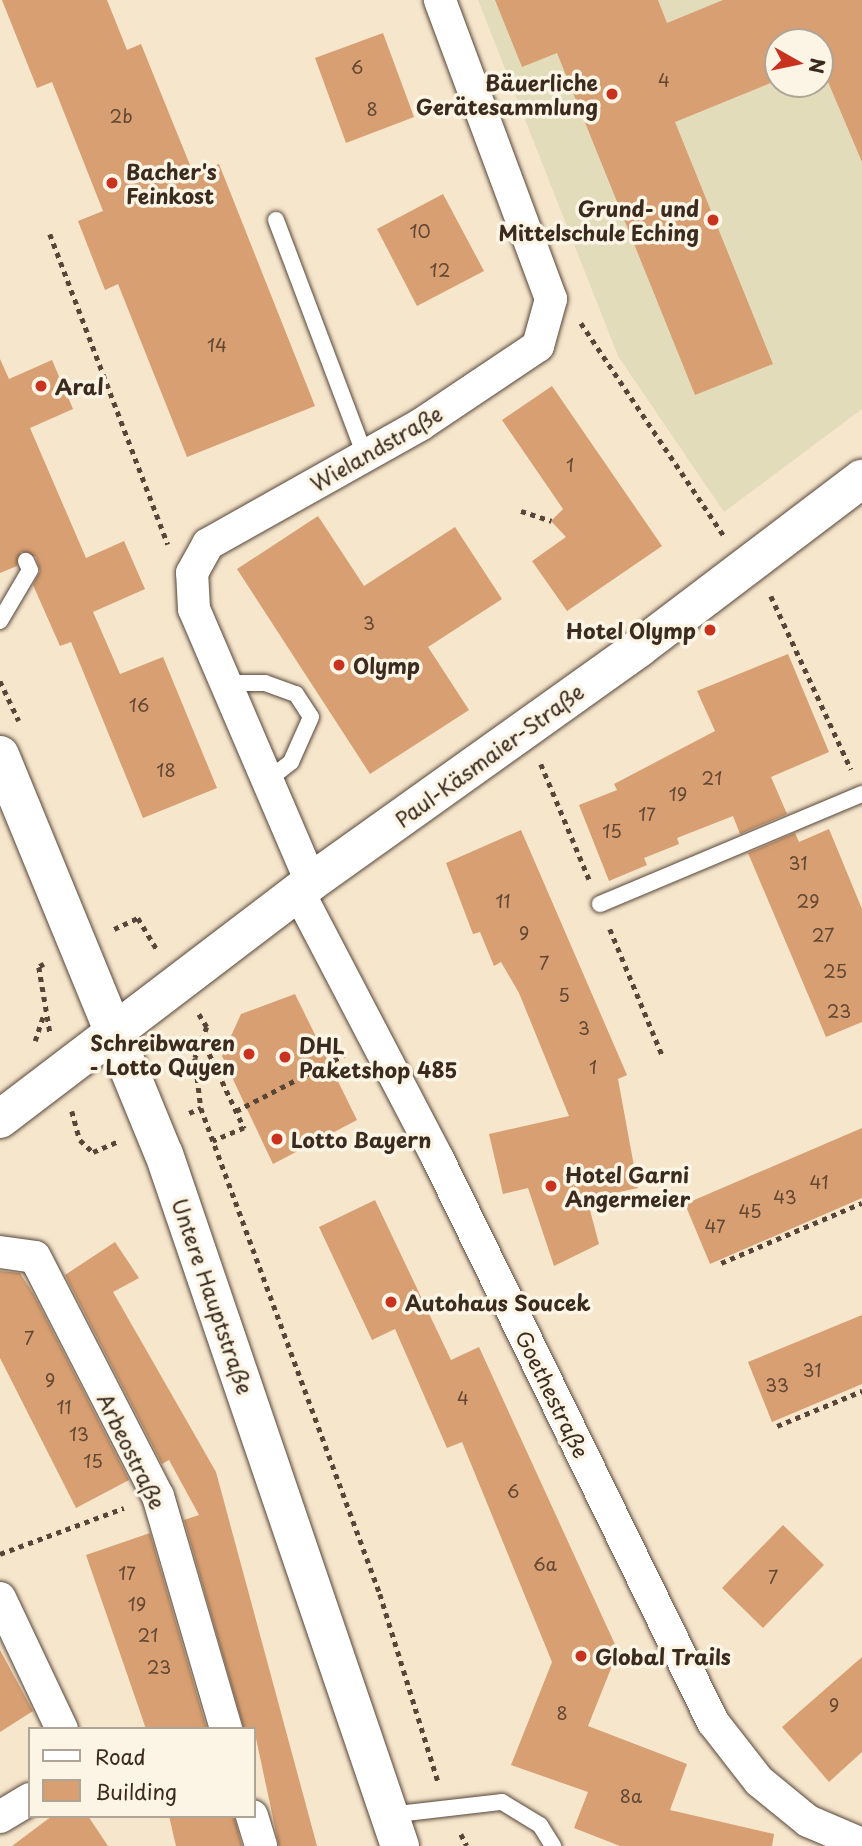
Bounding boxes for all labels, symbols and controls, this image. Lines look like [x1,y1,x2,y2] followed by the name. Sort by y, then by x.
[764,28,834,98] north arrow
[351,56,363,78] house number: 6
[803,56,833,76] text: N
[416,69,598,119] place label: Bäuerliche Gerätesammlung
[658,69,670,91] house number: 4
[604,86,620,102] marker: Bäuerliche Gerätesammlung
[366,98,378,120] house number: 8
[109,105,133,127] house number: 2b
[126,158,217,208] place label: Bacher's Feinkost
[104,175,120,191] marker: Bacher's Feinkost
[497,195,699,245] place label: Grund- und Mittelschule Eching
[705,212,721,228] marker: Grund- und Mittelschule Eching
[409,220,431,242] house number: 10
[430,259,450,281] house number: 12
[207,334,227,356] house number: 14
[55,373,104,399] place label: Aral
[33,378,49,394] marker: Aral
[306,400,446,496] street label: Wielandstraße
[566,454,574,476] house number: 1
[363,612,375,634] house number: 3
[565,617,696,643] place label: Hotel Olymp
[702,622,718,638] marker: Hotel Olymp
[353,652,420,678] place label: Olymp
[331,657,347,673] marker: Olymp
[390,678,588,832] street label: Paul-Käsmaier-Straße
[129,694,149,716] house number: 16
[156,759,176,781] house number: 18
[702,767,722,789] house number: 21
[669,783,687,805] house number: 19
[638,803,656,825] house number: 17
[602,820,622,842] house number: 15
[789,852,807,874] house number: 31
[495,890,511,912] house number: 11
[797,890,819,912] house number: 29
[519,922,529,944] house number: 9
[812,924,834,946] house number: 27
[539,952,549,974] house number: 7
[823,960,847,982] house number: 25
[558,984,570,1006] house number: 5
[827,1000,851,1022] house number: 23
[578,1017,590,1039] house number: 3
[89,1029,235,1079] place label: Schreibwaren - Lotto Quyen
[299,1032,458,1082] place label: DHL Paketshop 485
[241,1046,257,1062] marker: Schreibwaren - Lotto Quyen
[277,1049,293,1065] marker: DHL Paketshop 485
[589,1056,597,1078] house number: 1
[291,1126,432,1152] place label: Lotto Bayern
[269,1131,285,1147] marker: Lotto Bayern
[565,1161,690,1211] place label: Hotel Garni Angermeier
[810,1171,828,1193] house number: 41
[543,1178,559,1194] marker: Hotel Garni Angermeier
[773,1186,797,1208] house number: 43
[167,1194,259,1398] street label: Untere Hauptstraße
[739,1200,761,1222] house number: 45
[704,1215,726,1237] house number: 47
[405,1289,590,1315] place label: Autohaus Soucek
[383,1294,399,1310] marker: Autohaus Soucek
[511,1326,595,1462] street label: Goethestraße
[24,1327,34,1349] house number: 7
[803,1359,821,1381] house number: 31
[45,1369,55,1391] house number: 9
[765,1374,789,1396] house number: 33
[457,1387,469,1409] house number: 4
[93,1389,171,1513] street label: Arbeostraße
[56,1396,72,1418] house number: 11
[69,1423,89,1445] house number: 13
[83,1450,103,1472] house number: 15
[507,1480,519,1502] house number: 6
[533,1553,557,1575] house number: 6a
[118,1562,136,1584] house number: 17
[768,1566,778,1588] house number: 7
[128,1593,146,1615] house number: 19
[138,1624,158,1646] house number: 21
[595,1643,730,1669] place label: Global Trails
[573,1648,589,1664] marker: Global Trails
[147,1656,171,1678] house number: 23
[829,1694,839,1716] house number: 9
[556,1702,568,1724] house number: 8
[28,1727,256,1818] legend
[95,1740,146,1772] text: Road
[95,1775,177,1807] text: Building
[620,1785,642,1807] house number: 8a

